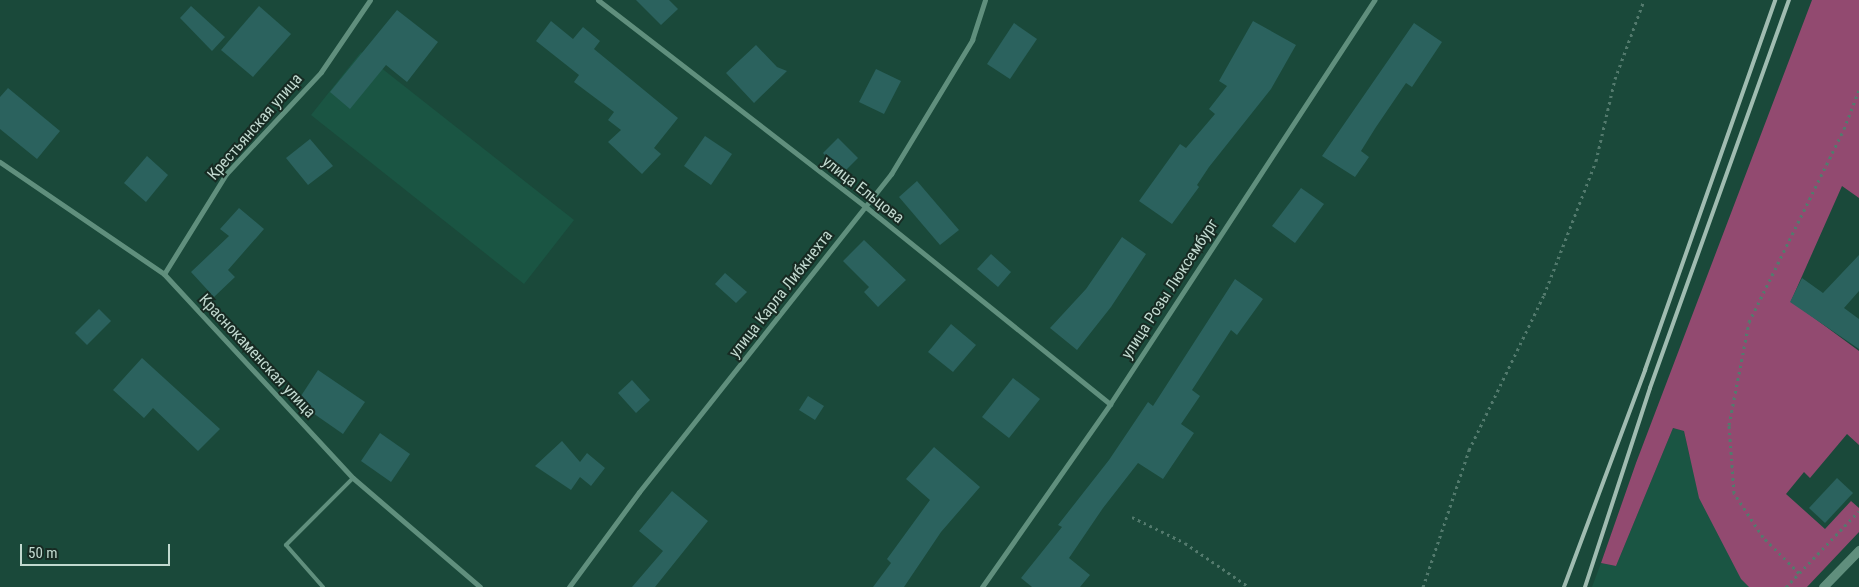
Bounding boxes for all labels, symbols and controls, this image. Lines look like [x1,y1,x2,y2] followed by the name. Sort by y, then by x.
[204,70,306,184] street label: Крестьянская улица
[818,152,908,228] street label: улица Ельцова
[1118,215,1222,363] street label: улица Розы Люксембург
[725,226,837,362] street label: улица Карла Либкнехта
[195,290,319,422] street label: Краснокаменская улица
[22,534,172,566] scale bar
[28,544,58,562] text: 50 m

